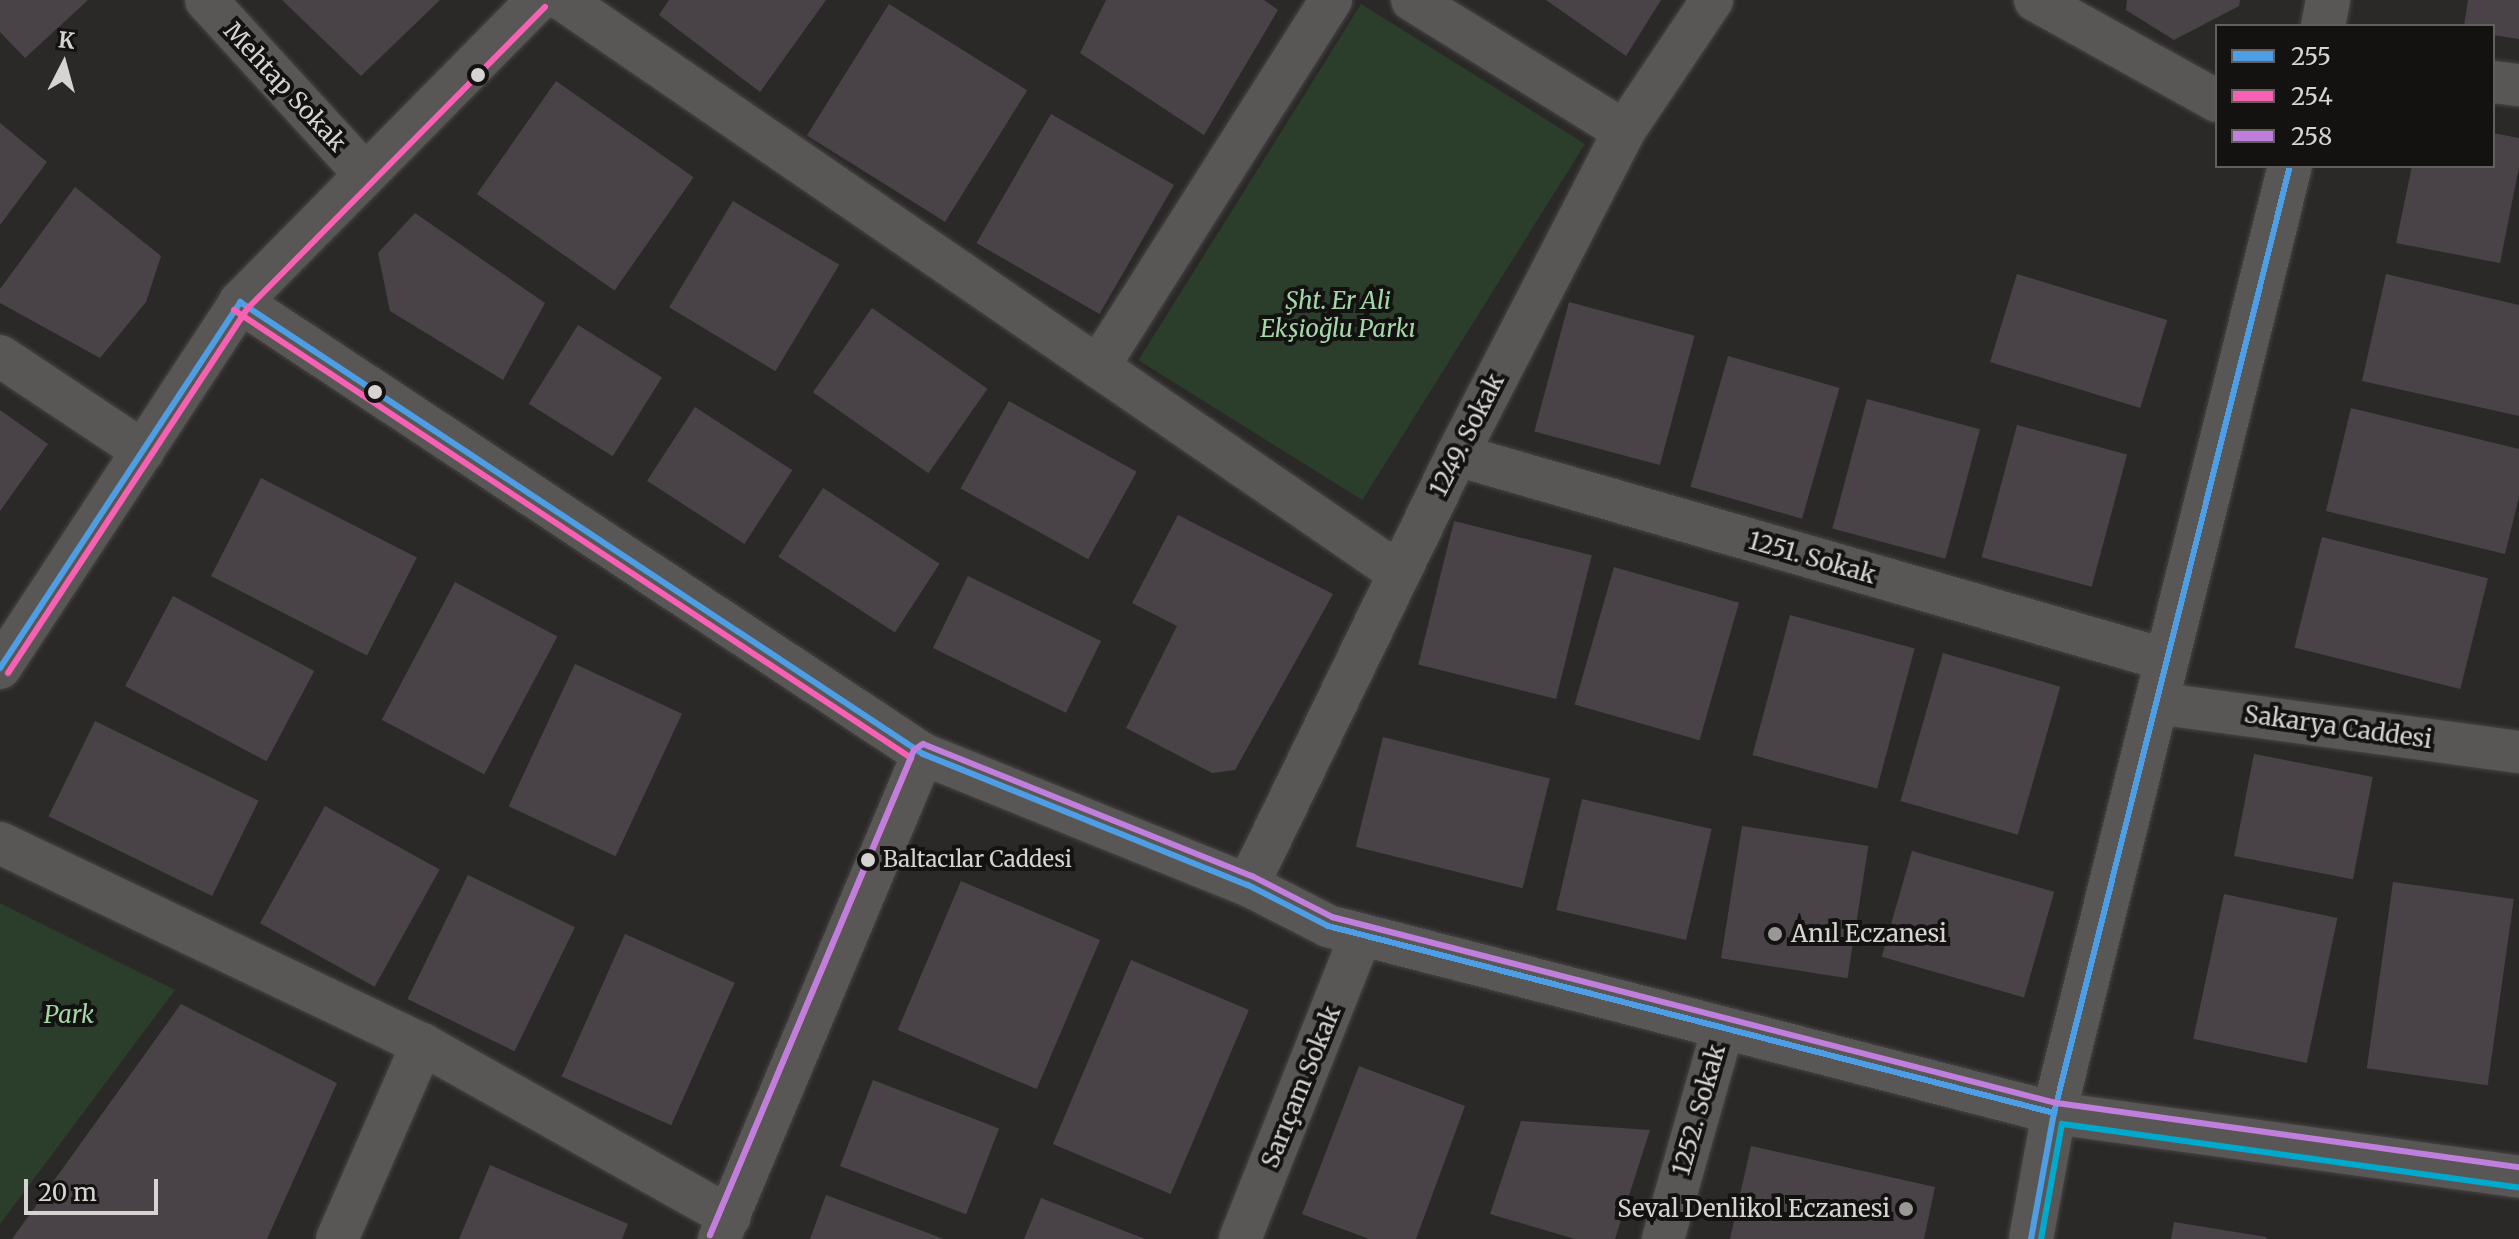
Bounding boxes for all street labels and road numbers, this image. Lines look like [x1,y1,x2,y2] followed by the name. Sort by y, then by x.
[218,17,352,157] street label: Mehtap Sokak
[1424,369,1510,501] street label: 1249. Sokak
[1745,526,1879,590] street label: 1251. Sokak
[2242,700,2434,754] street label: Sakarya Caddesi
[1255,1002,1347,1172] street label: Sarıçam Sokak
[1667,1041,1731,1179] street label: 1252. Sokak

